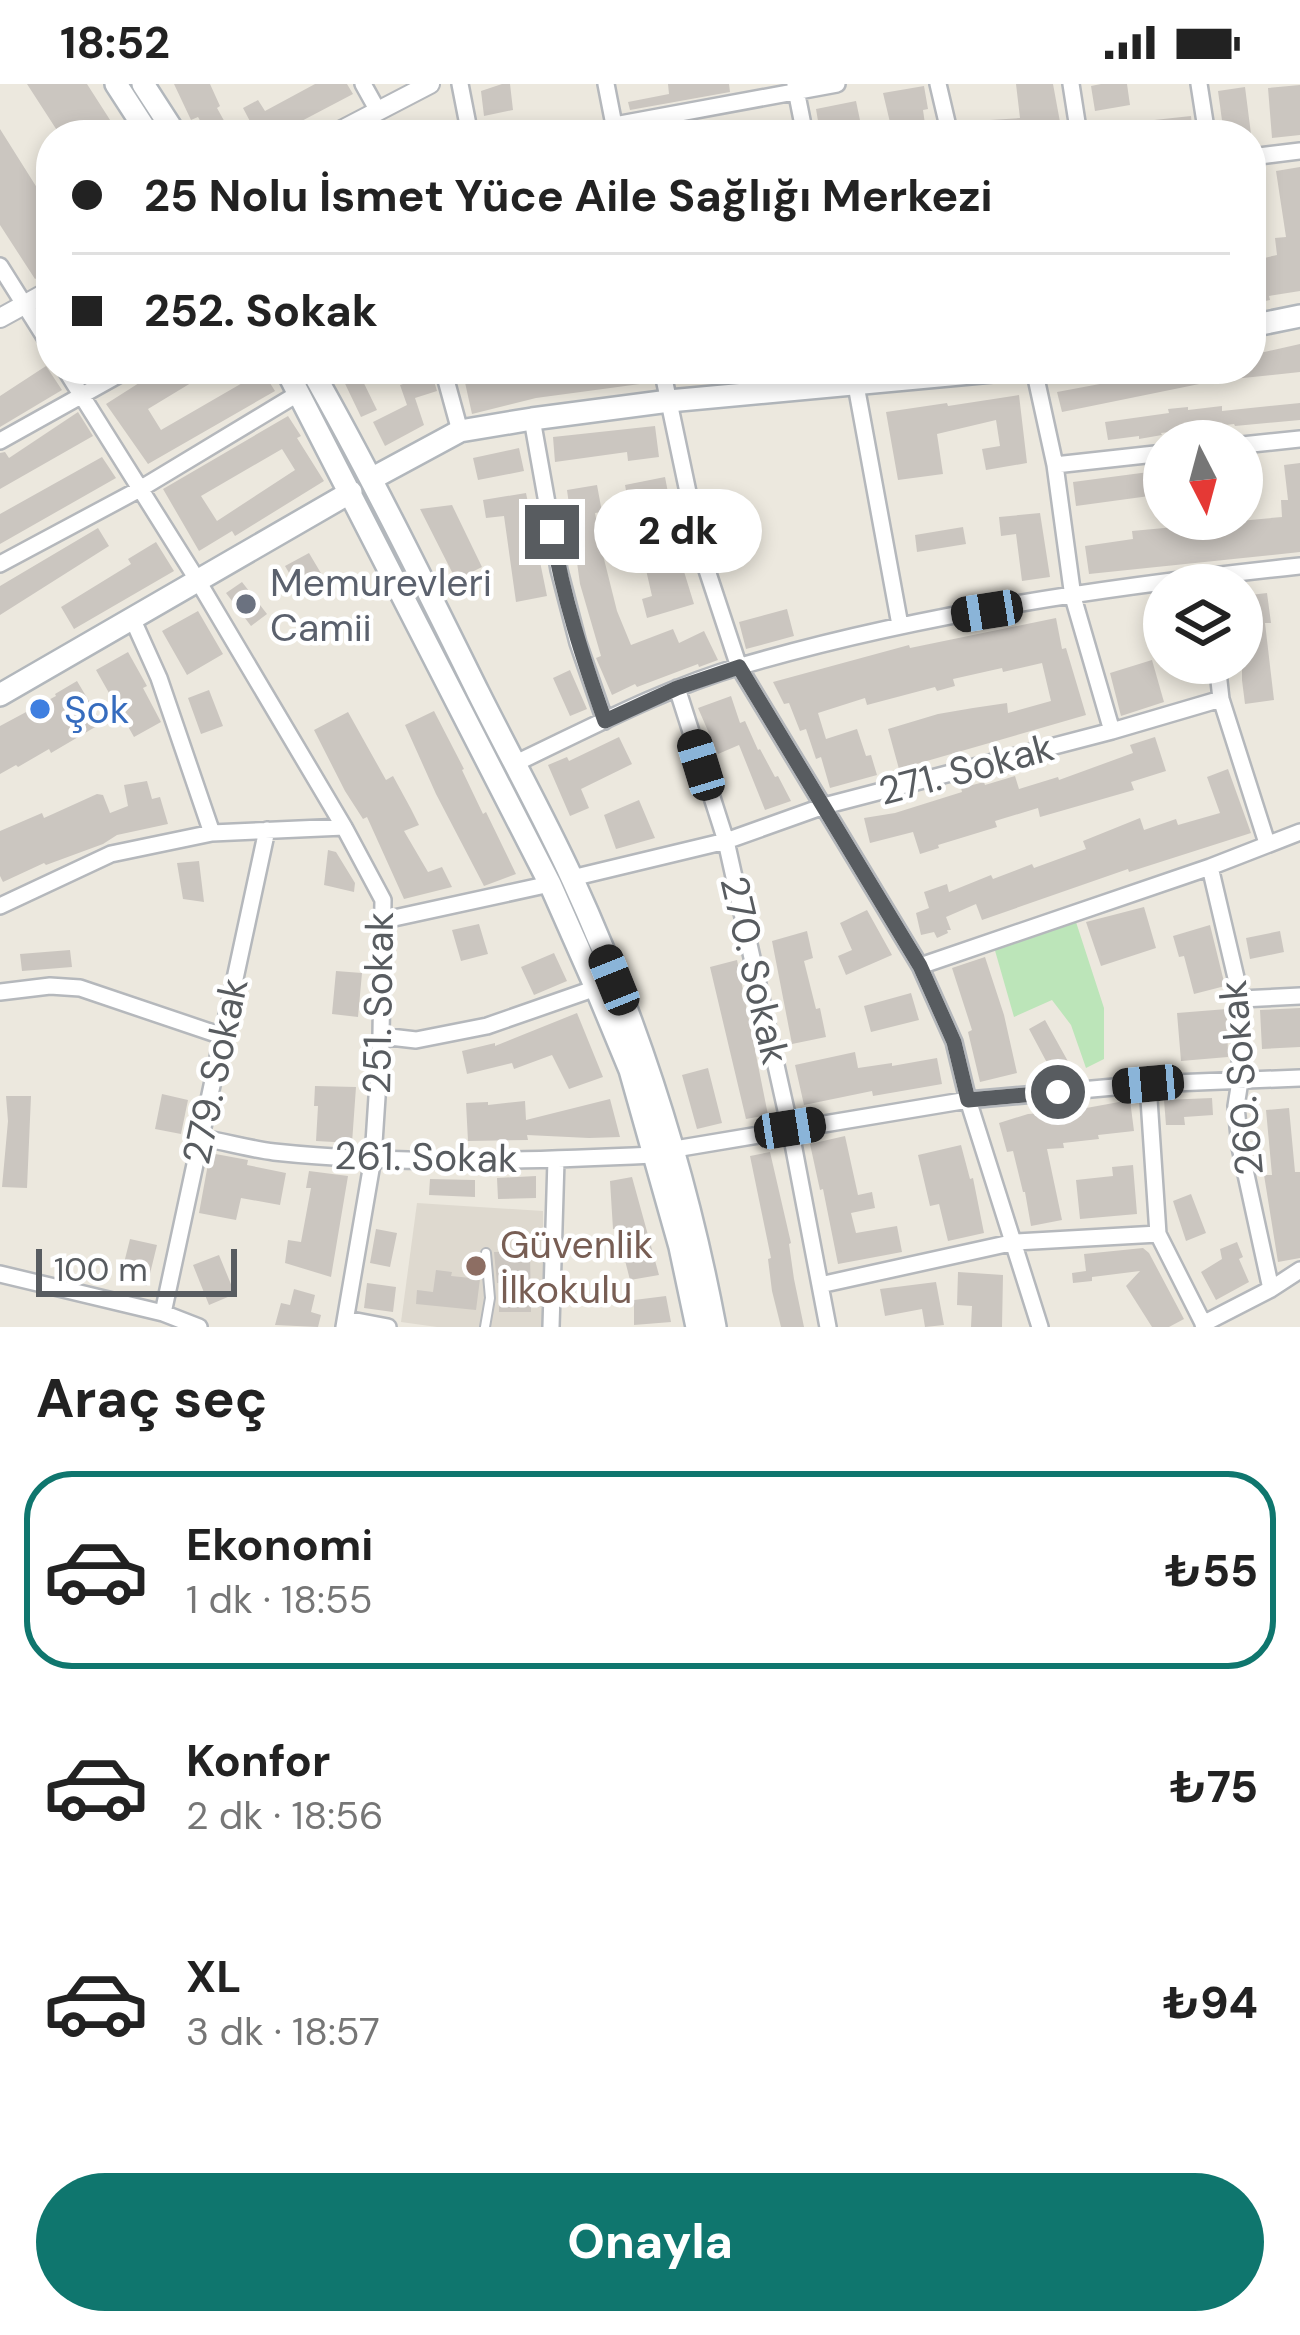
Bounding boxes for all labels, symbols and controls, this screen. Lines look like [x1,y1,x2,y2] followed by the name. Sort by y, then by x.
[60,13,170,72] text: 18:52
[144,166,993,225] text: 25 Nolu İsmet Yüce Aile Sağlığı Merkezi
[144,281,378,340] text: 252. Sokak
[1143,420,1263,540] north arrow
[1143,420,1263,684] map controls
[594,490,762,574] callout: 2 dk
[525,505,579,559] route end
[638,505,718,556] text: 2 dk
[270,557,492,653] place label: Memurevleri Camii
[1143,564,1263,684] button: layers
[949,588,1025,634] car
[233,591,259,617] marker: Memurevleri Camii
[64,684,129,735] place label: Şok
[27,696,53,722] marker: Şok
[873,721,1059,817] street label: 271. Sokak
[673,725,729,805] car
[709,871,801,1069] street label: 270. Sokak
[351,911,405,1095] street label: 251. Sokak
[584,940,644,1020] car
[170,973,260,1169] street label: 279. Sokak
[1207,978,1275,1178] street label: 260. Sokak
[1111,1063,1185,1105] car
[1031,1065,1085,1119] route start
[752,1105,828,1151] car
[334,1130,518,1184] street label: 261. Sokak
[500,1219,653,1315] place label: Güvenlik İlkokulu
[36,1243,237,1296] scale bar
[54,1248,148,1291] text: 100 m
[463,1253,489,1279] marker: Güvenlik İlkokulu
[36,1363,268,1434] text: Araç seç
[186,1515,373,1574] text: Ekonomi
[42,1516,150,1624] icon: car
[1165,1541,1258,1600] text: ₺55
[186,1574,372,1625] text: 1 dk · 18:55
[186,1731,330,1790] text: Konfor
[42,1732,150,1840] icon: car
[1170,1757,1258,1816] text: ₺75
[186,1790,383,1841] text: 2 dk · 18:56
[186,1947,241,2006] text: XL
[42,1948,150,2056] icon: car
[1163,1973,1258,2032] text: ₺94
[186,2006,380,2057] text: 3 dk · 18:57
[36,2173,1264,2311] button: Onayla

